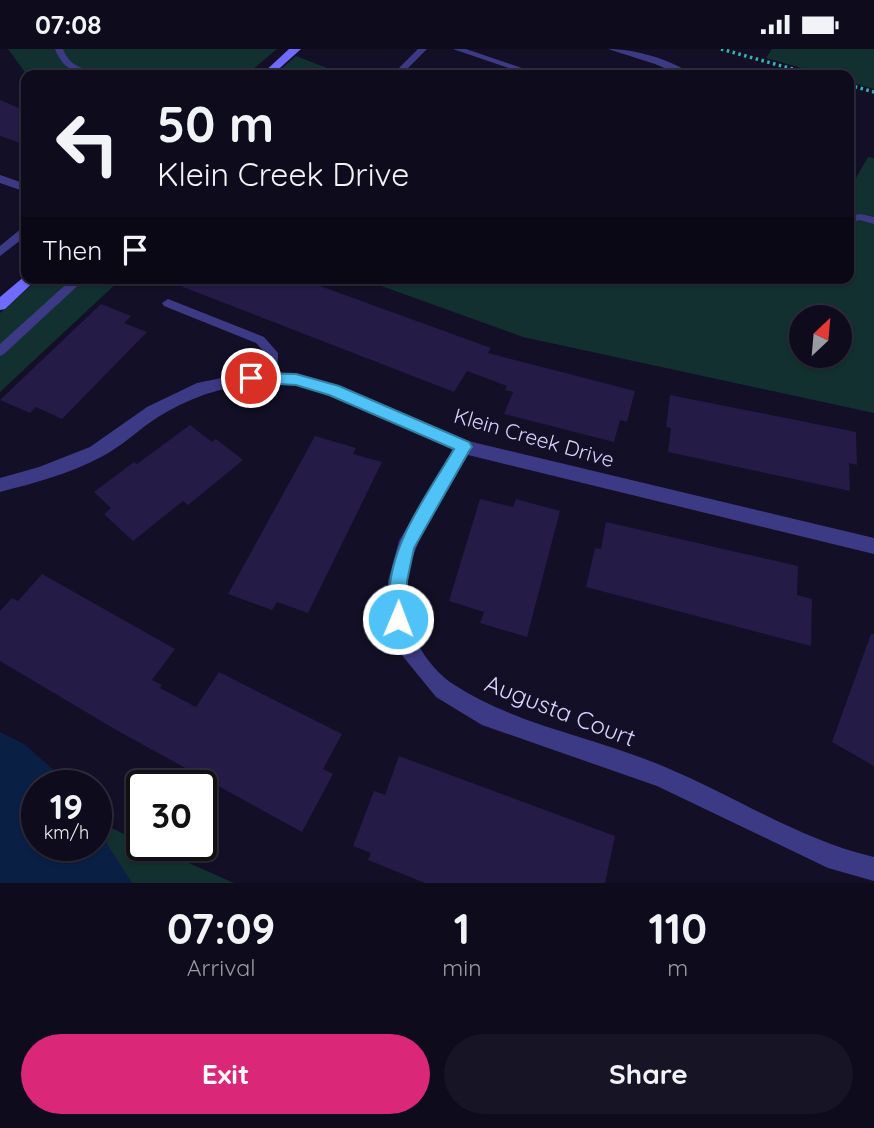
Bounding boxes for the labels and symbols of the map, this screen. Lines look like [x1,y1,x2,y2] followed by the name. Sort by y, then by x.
[789,305,852,367] north arrow
[221,348,281,408] pin
[451,402,617,472] street label: Klein Creek Drive
[361,582,435,656] position arrow
[481,668,640,753] street label: Augusta Court
[126,770,217,861] speed limit sign: 30

